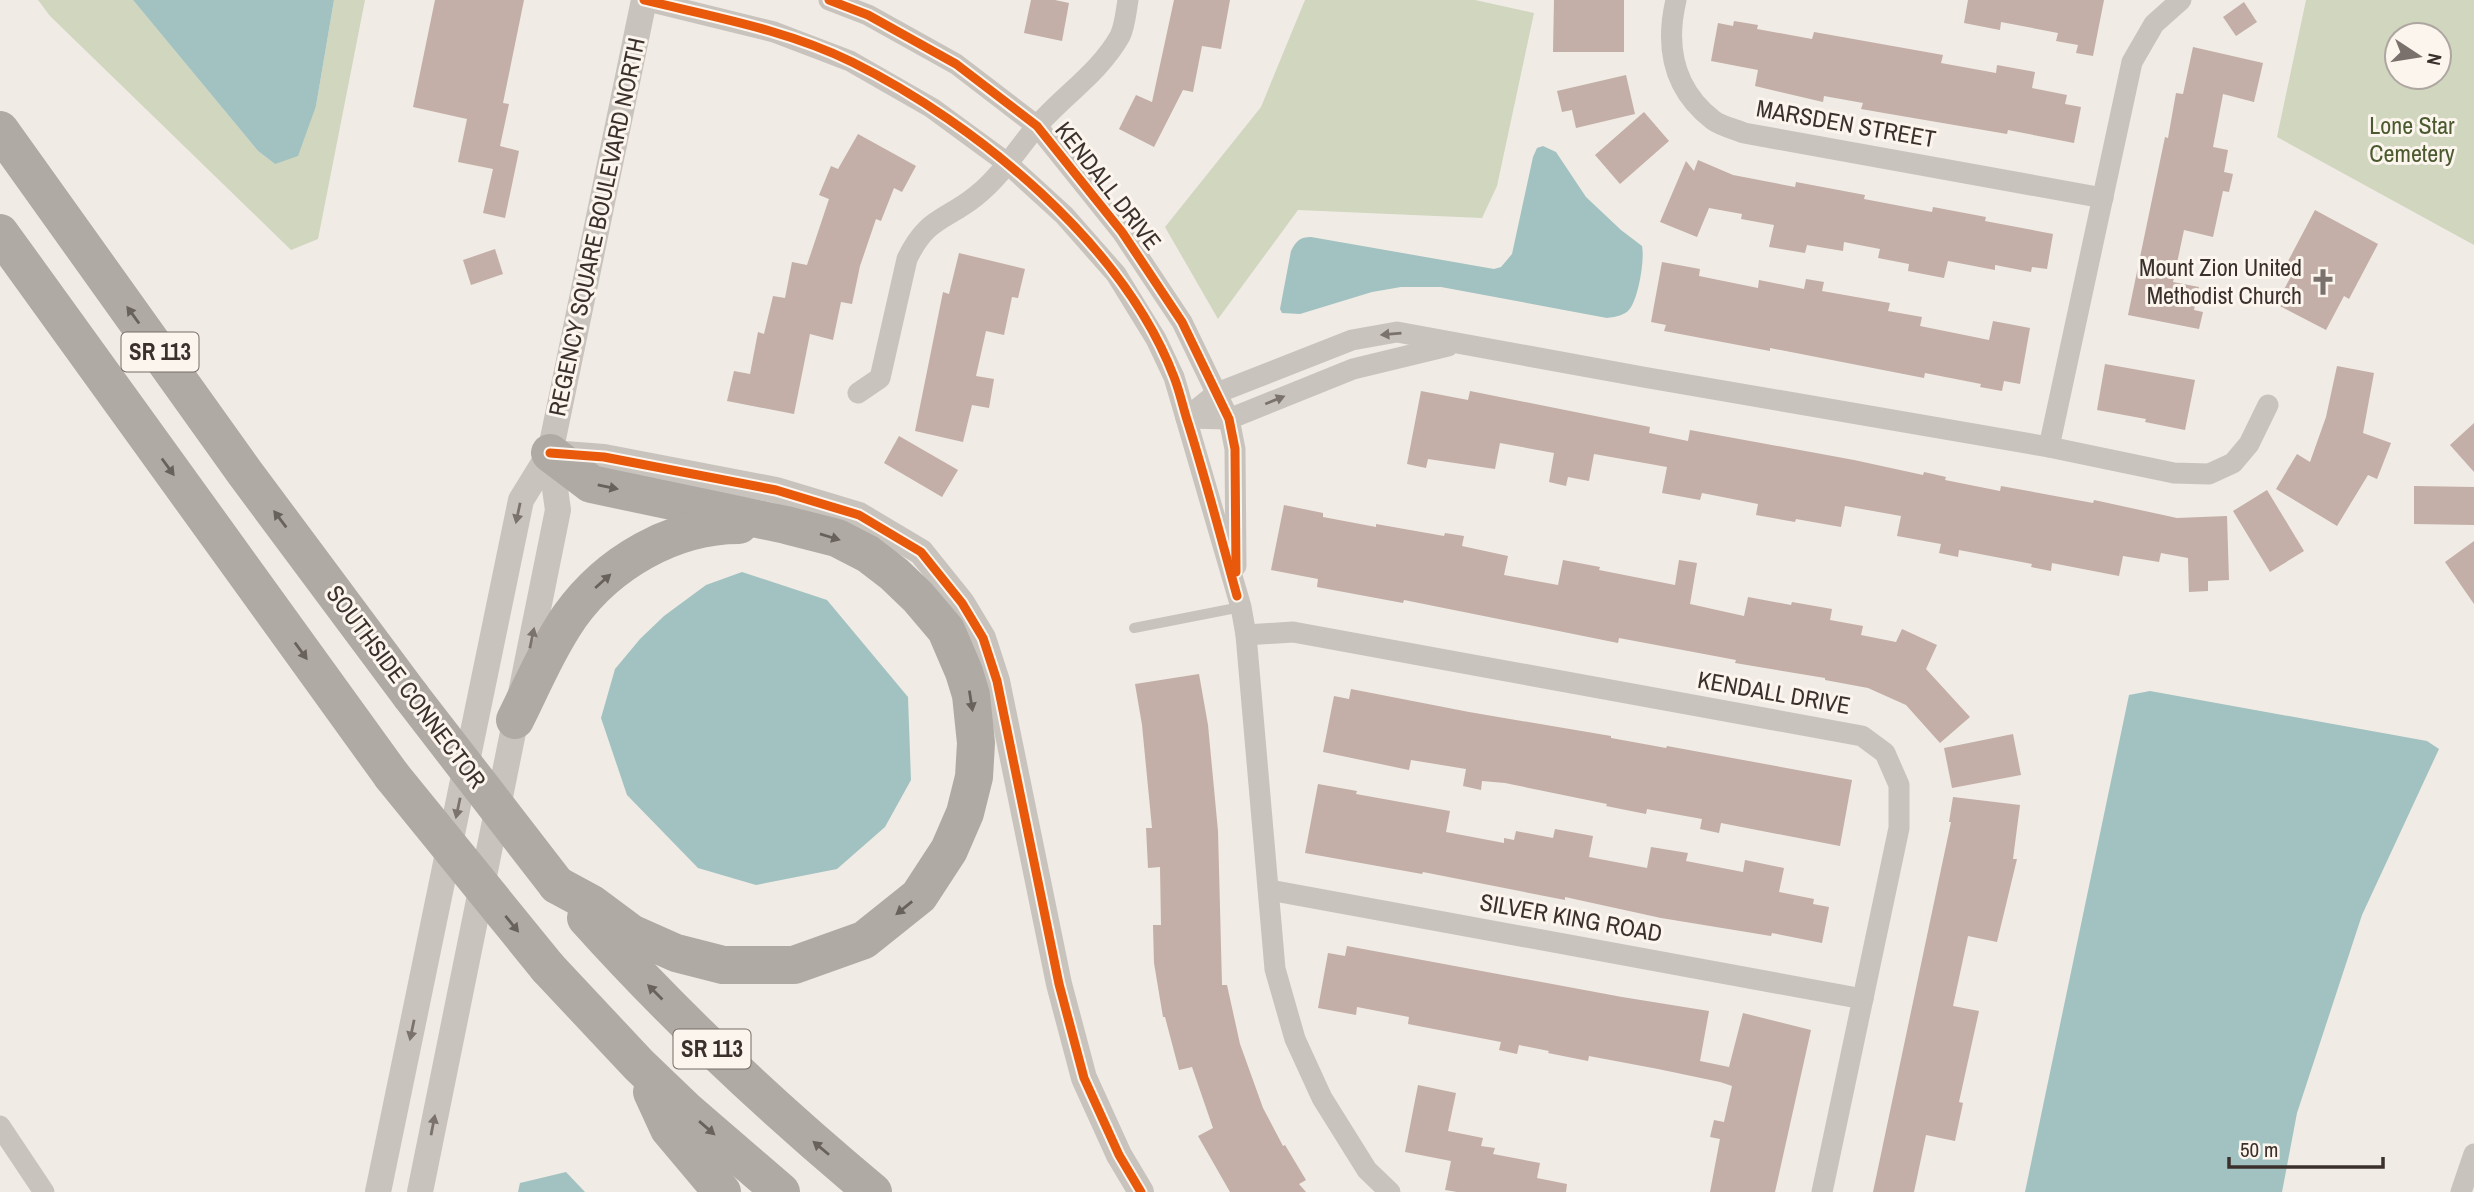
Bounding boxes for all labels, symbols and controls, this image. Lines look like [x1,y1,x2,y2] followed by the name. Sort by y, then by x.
[2383,21,2453,91] north arrow
[540,35,652,419] street label: REGENCY SQUARE BOULEVARD NORTH
[2421,51,2449,68] text: N
[1754,91,1938,155] street label: MARSDEN STREET
[2369,109,2455,169] park label: Lone Star Cemetery
[1049,115,1169,256] street label: KENDALL DRIVE
[2139,251,2302,311] place label: Mount Zion United Methodist Church
[2308,267,2338,297] church icon: Mount Zion United Methodist Church
[126,305,140,324] one-way arrow
[1380,329,1402,340] one-way arrow
[122,332,198,372] road number: SR 113
[1265,394,1286,405] one-way arrow
[161,458,175,476] one-way arrow
[597,482,619,493] one-way arrow
[513,502,524,524] one-way arrow
[273,510,287,528] one-way arrow
[819,532,840,542] one-way arrow
[594,573,612,589] one-way arrow
[320,578,494,795] street label: SOUTHSIDE CONNECTOR
[526,627,537,649] one-way arrow
[294,642,308,660] one-way arrow
[1695,663,1853,721] street label: KENDALL DRIVE
[966,690,977,712] one-way arrow
[452,797,463,819] one-way arrow
[1478,885,1665,949] street label: SILVER KING ROAD
[896,900,914,915] one-way arrow
[505,915,520,933] one-way arrow
[647,985,664,1001] one-way arrow
[406,1019,417,1041] one-way arrow
[674,1030,750,1068] road number: SR 113
[428,1114,439,1136] one-way arrow
[698,1120,716,1136] one-way arrow
[2229,1126,2383,1170] scale bar
[2240,1135,2278,1164] text: 50 m
[812,1141,829,1156] one-way arrow

